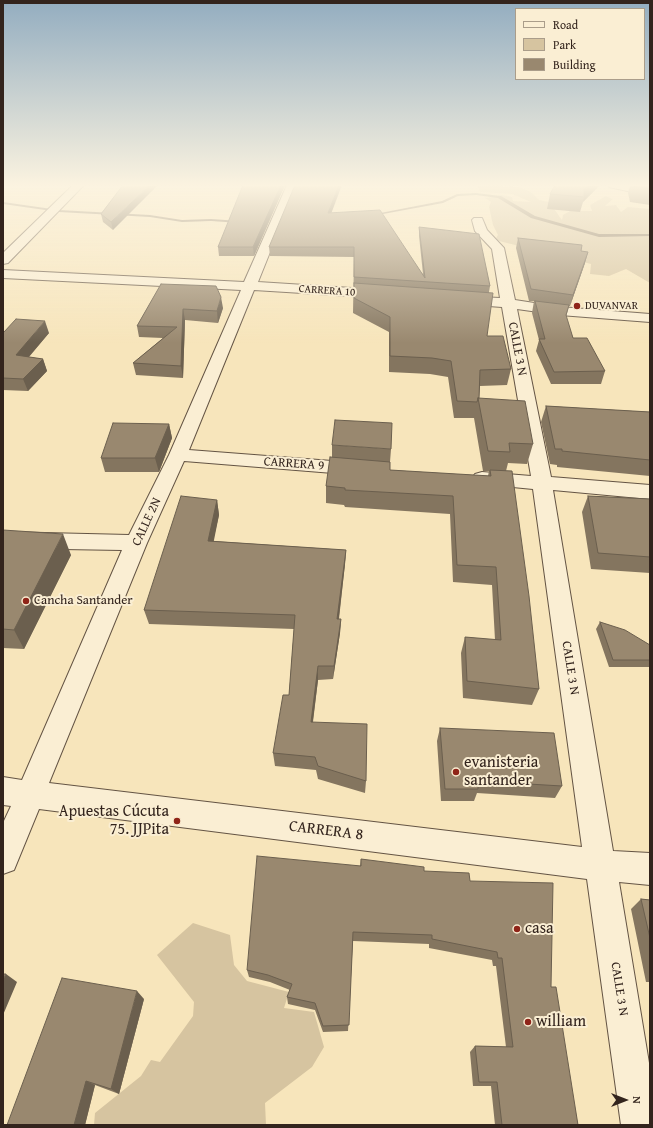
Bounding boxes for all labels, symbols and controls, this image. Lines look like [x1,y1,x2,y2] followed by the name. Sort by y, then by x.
[515,8,645,80] legend
[553,16,578,33] text: Road
[553,36,576,53] text: Park
[553,56,596,73] text: Building
[298,282,356,300] street label: CARRERA 10
[585,299,638,313] place label: DUVANVAR
[572,301,582,311] marker: DUVANVAR
[504,321,530,377] street label: CALLE 3 N
[263,454,325,474] street label: CARRERA 9
[129,495,165,549] street label: CALLE 2N
[34,593,133,609] place label: Cancha Santander
[21,596,31,606] marker: Cancha Santander
[558,640,582,696] street label: CALLE 3 N
[464,753,538,791] place label: evanisteria santander
[451,767,461,777] marker: evanisteria santander
[59,802,169,840] place label: Apuestas Cúcuta 75. JJPita
[172,816,182,826] marker: Apuestas Cúcuta 75. JJPita
[288,817,364,845] street label: CARRERA 8
[525,919,554,939] place label: casa
[512,924,522,934] marker: casa
[607,961,631,1017] street label: CALLE 3 N
[536,1012,586,1032] place label: william
[523,1017,533,1027] marker: william
[605,1080,645,1120] north arrow
[629,1096,645,1104] text: N

